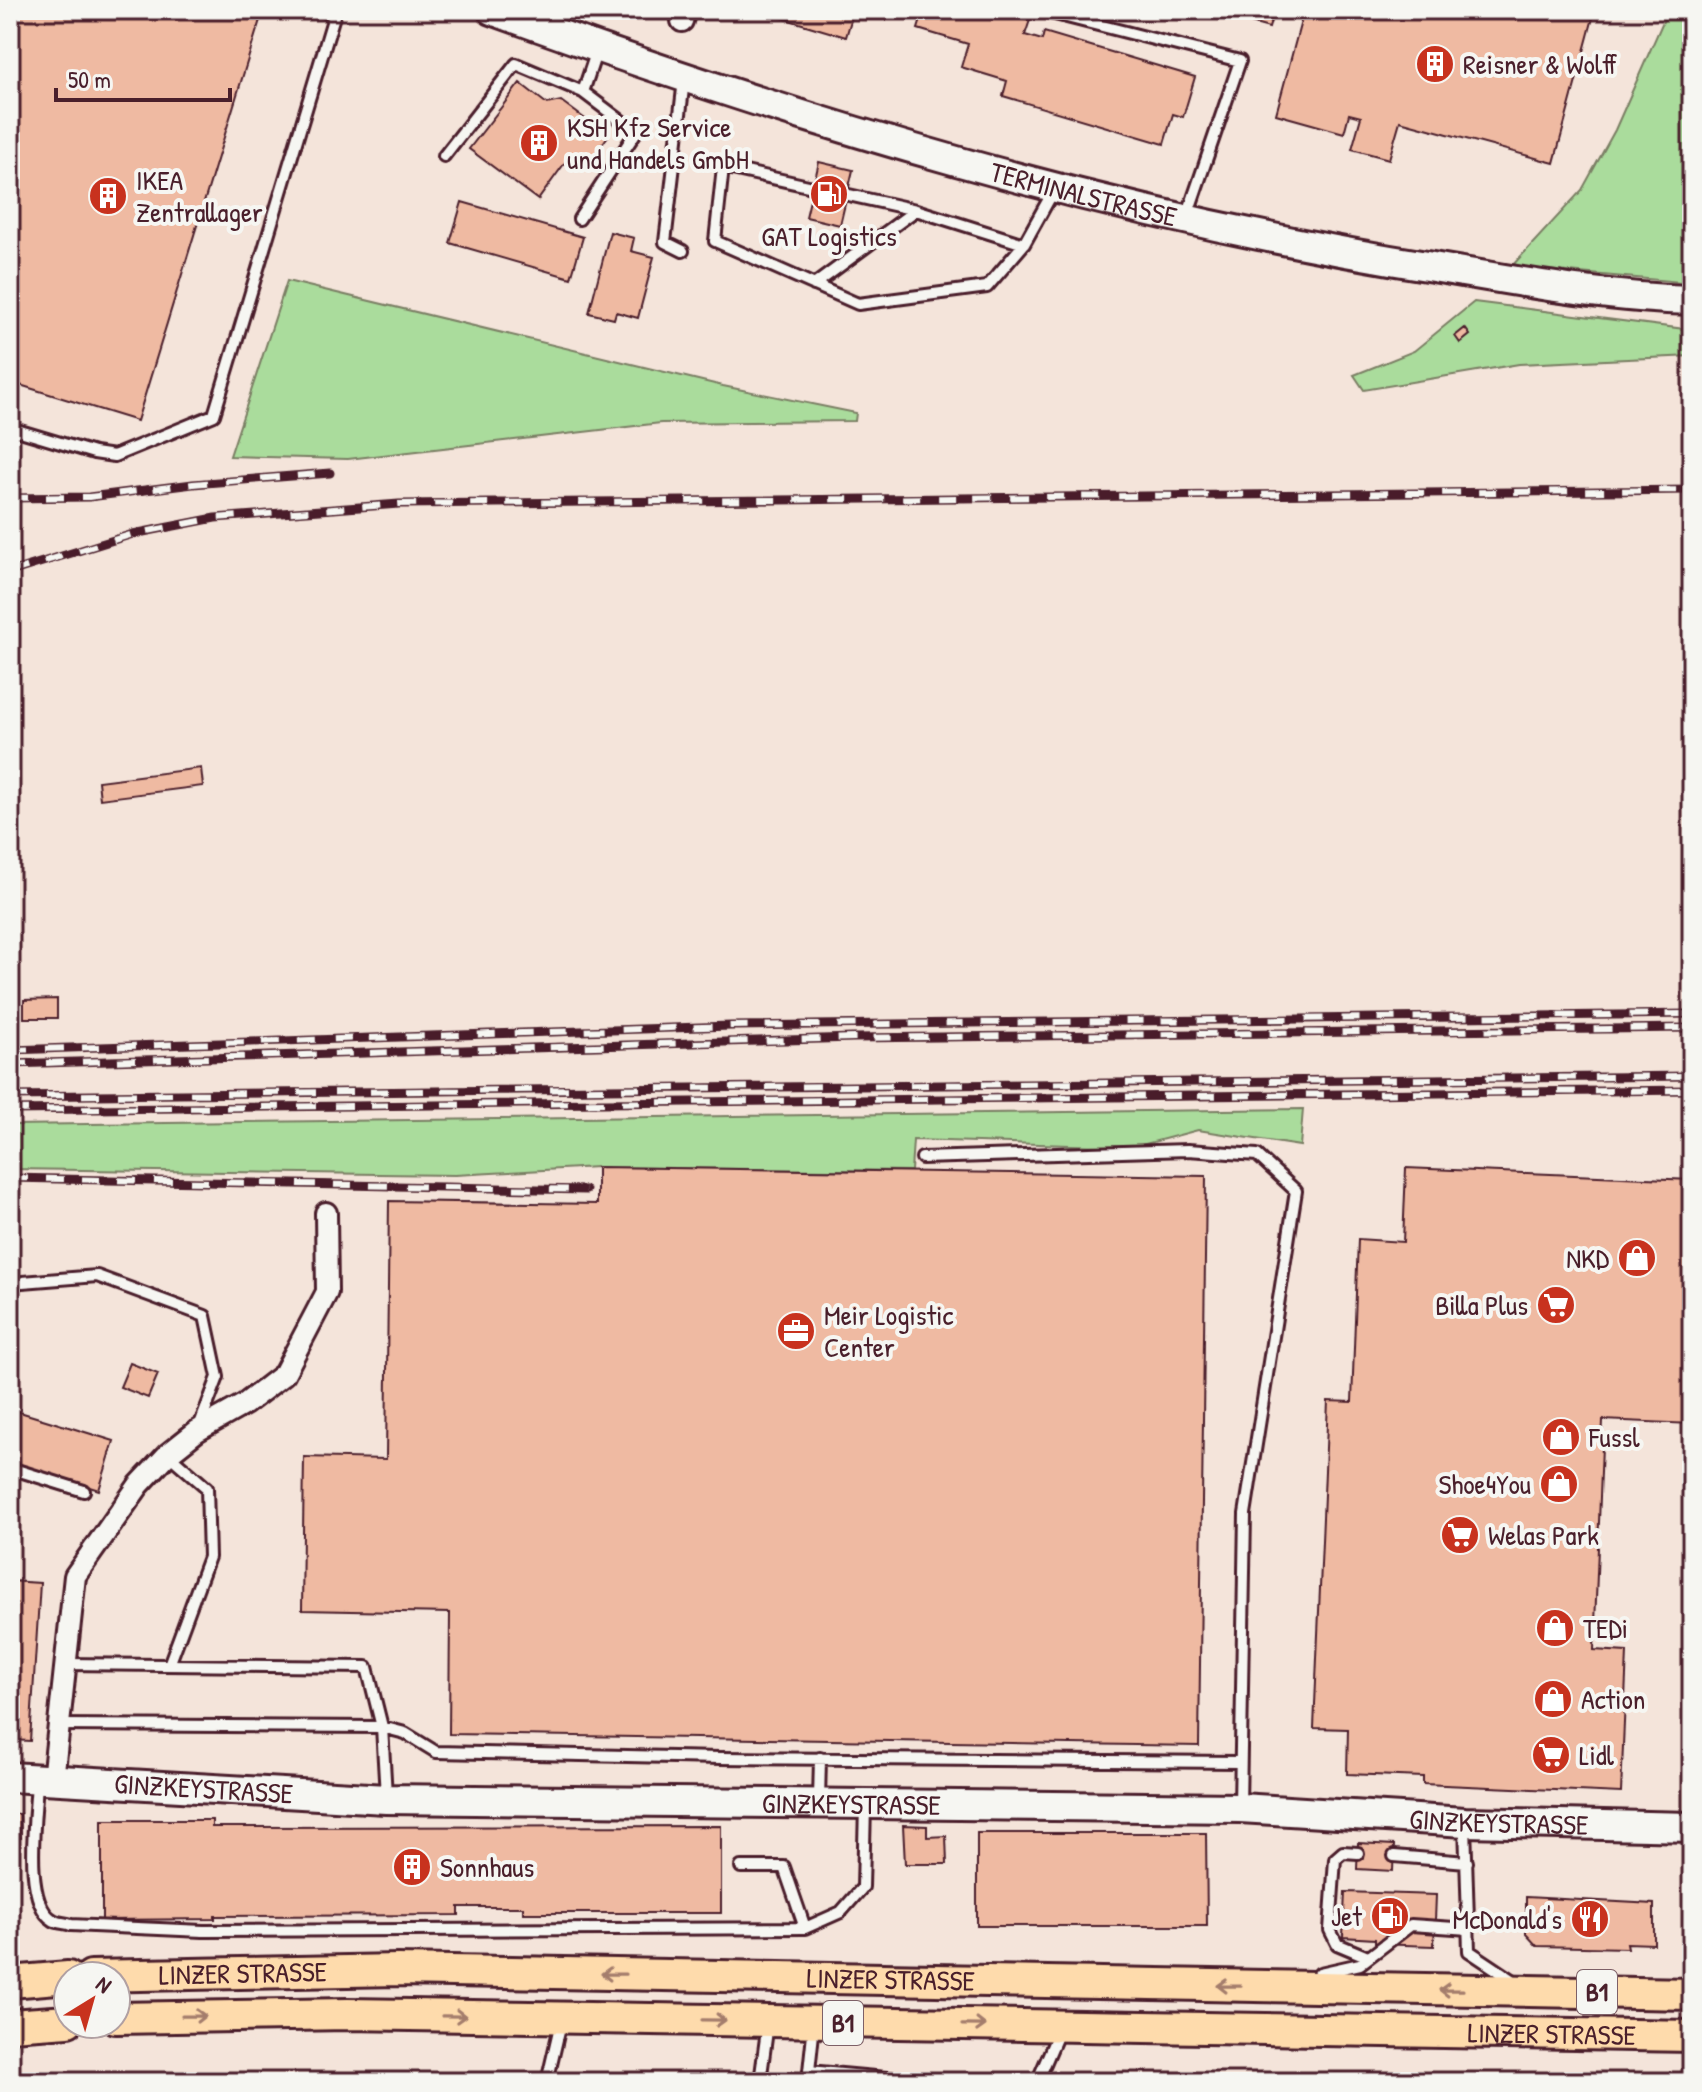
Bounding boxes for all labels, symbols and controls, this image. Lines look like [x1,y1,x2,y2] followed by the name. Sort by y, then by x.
[1414,43,1456,85] building icon: Reisner & Wolff
[1463,45,1617,83] place label: Reisner & Wolff
[56,52,230,102] scale bar
[68,63,111,95] text: 50 m
[567,108,749,178] place label: KSH Kfz Service und Handels GmbH
[518,122,560,164] building icon: KSH Kfz Service und Handels GmbH
[986,152,1181,236] street label: TERMINALSTRASSE
[136,161,263,231] place label: IKEA Zentrallager
[808,173,850,215] fuel station icon: GAT Logistics
[87,175,129,217] building icon: IKEA Zentrallager
[761,217,897,255] place label: GAT Logistics
[1616,1237,1658,1279] shop icon: NKD
[1566,1239,1610,1277] place label: NKD
[1535,1284,1577,1326] supermarket icon: Billa Plus
[1435,1286,1528,1324] place label: Billa Plus
[824,1296,953,1366] place label: Meir Logistic Center
[775,1310,817,1352] office icon: Meir Logistic Center
[1540,1416,1582,1458] shop icon: Fussl
[1588,1418,1640,1456] place label: Fussl
[1538,1463,1580,1505] shop icon: Shoe4You
[1439,1465,1531,1503] place label: Shoe4You
[1439,1514,1481,1556] supermarket icon: Welas Park
[1488,1516,1599,1554] place label: Welas Park
[1534,1607,1576,1649] shop icon: TEDi
[1583,1609,1628,1647] place label: TEDi
[1532,1678,1574,1720] shop icon: Action
[1581,1680,1645,1718] place label: Action
[1530,1734,1572,1776] supermarket icon: Lidl
[1579,1736,1615,1774] place label: Lidl
[113,1764,294,1813] street label: GINZKEYSTRASSE
[762,1784,941,1824] street label: GINZKEYSTRASSE
[1408,1800,1589,1844] street label: GINZKEYSTRASSE
[391,1846,433,1888] building icon: Sonnhaus
[440,1848,534,1886] place label: Sonnhaus
[1369,1895,1411,1937] fuel station icon: Jet
[1331,1897,1362,1935] place label: Jet
[1569,1898,1611,1940] restaurant icon: McDonald's
[1453,1900,1562,1938] place label: McDonald's
[159,1952,327,1994] street label: LINZER STRASSE
[806,1959,975,2000] street label: LINZER STRASSE
[52,1960,132,2040] north arrow
[600,1966,627,1982] one-way arrow
[90,1969,118,2000] text: N
[1577,1970,1617,2014] road number: B1
[1216,1978,1243,1994] one-way arrow
[1438,1982,1465,1998] one-way arrow
[823,2001,863,2045] road number: B1
[180,2008,207,2024] one-way arrow
[440,2009,467,2024] one-way arrow
[700,2013,727,2028] one-way arrow
[1467,2013,1636,2054] street label: LINZER STRASSE
[960,2017,987,2033] one-way arrow

